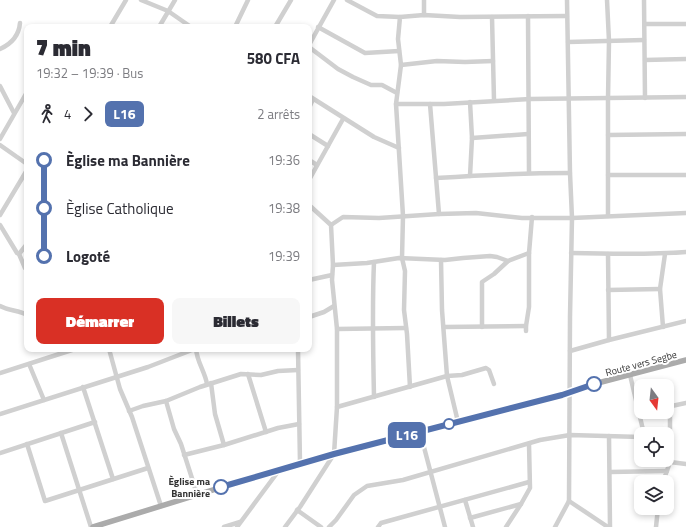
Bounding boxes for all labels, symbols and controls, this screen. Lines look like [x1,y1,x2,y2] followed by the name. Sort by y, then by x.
[36,31,91,65] text: 7 min
[247,47,300,70] text: 580 CFA
[36,63,143,83] text: 19:32 – 19:39 · Bus
[36,103,58,125] icon: walk
[77,103,99,125] icon: forward
[113,103,136,124] text: L16
[64,104,71,124] text: 4
[257,104,300,124] text: 2 arrêts
[66,149,190,172] text: Èglise ma Bannière
[268,150,300,170] text: 19:36
[66,197,174,220] text: Èglise Catholique
[268,198,300,218] text: 19:38
[66,245,110,268] text: Logoté
[268,246,300,266] text: 19:39
[36,298,164,344] button: Démarrer
[172,298,300,344] button: Billets
[604,347,679,380] street label: Route vers Segbe
[586,376,602,392] unlabelled marker
[634,379,674,419] north arrow
[634,379,674,515] map controls
[443,418,455,430] unlabelled marker
[384,422,430,448] line badge: L16
[396,424,418,445] text: L16
[634,427,674,467] button: locate
[168,474,210,501] place label: Èglise ma Bannière
[634,475,674,515] button: layers
[213,479,229,495] marker: Èglise ma Bannière

